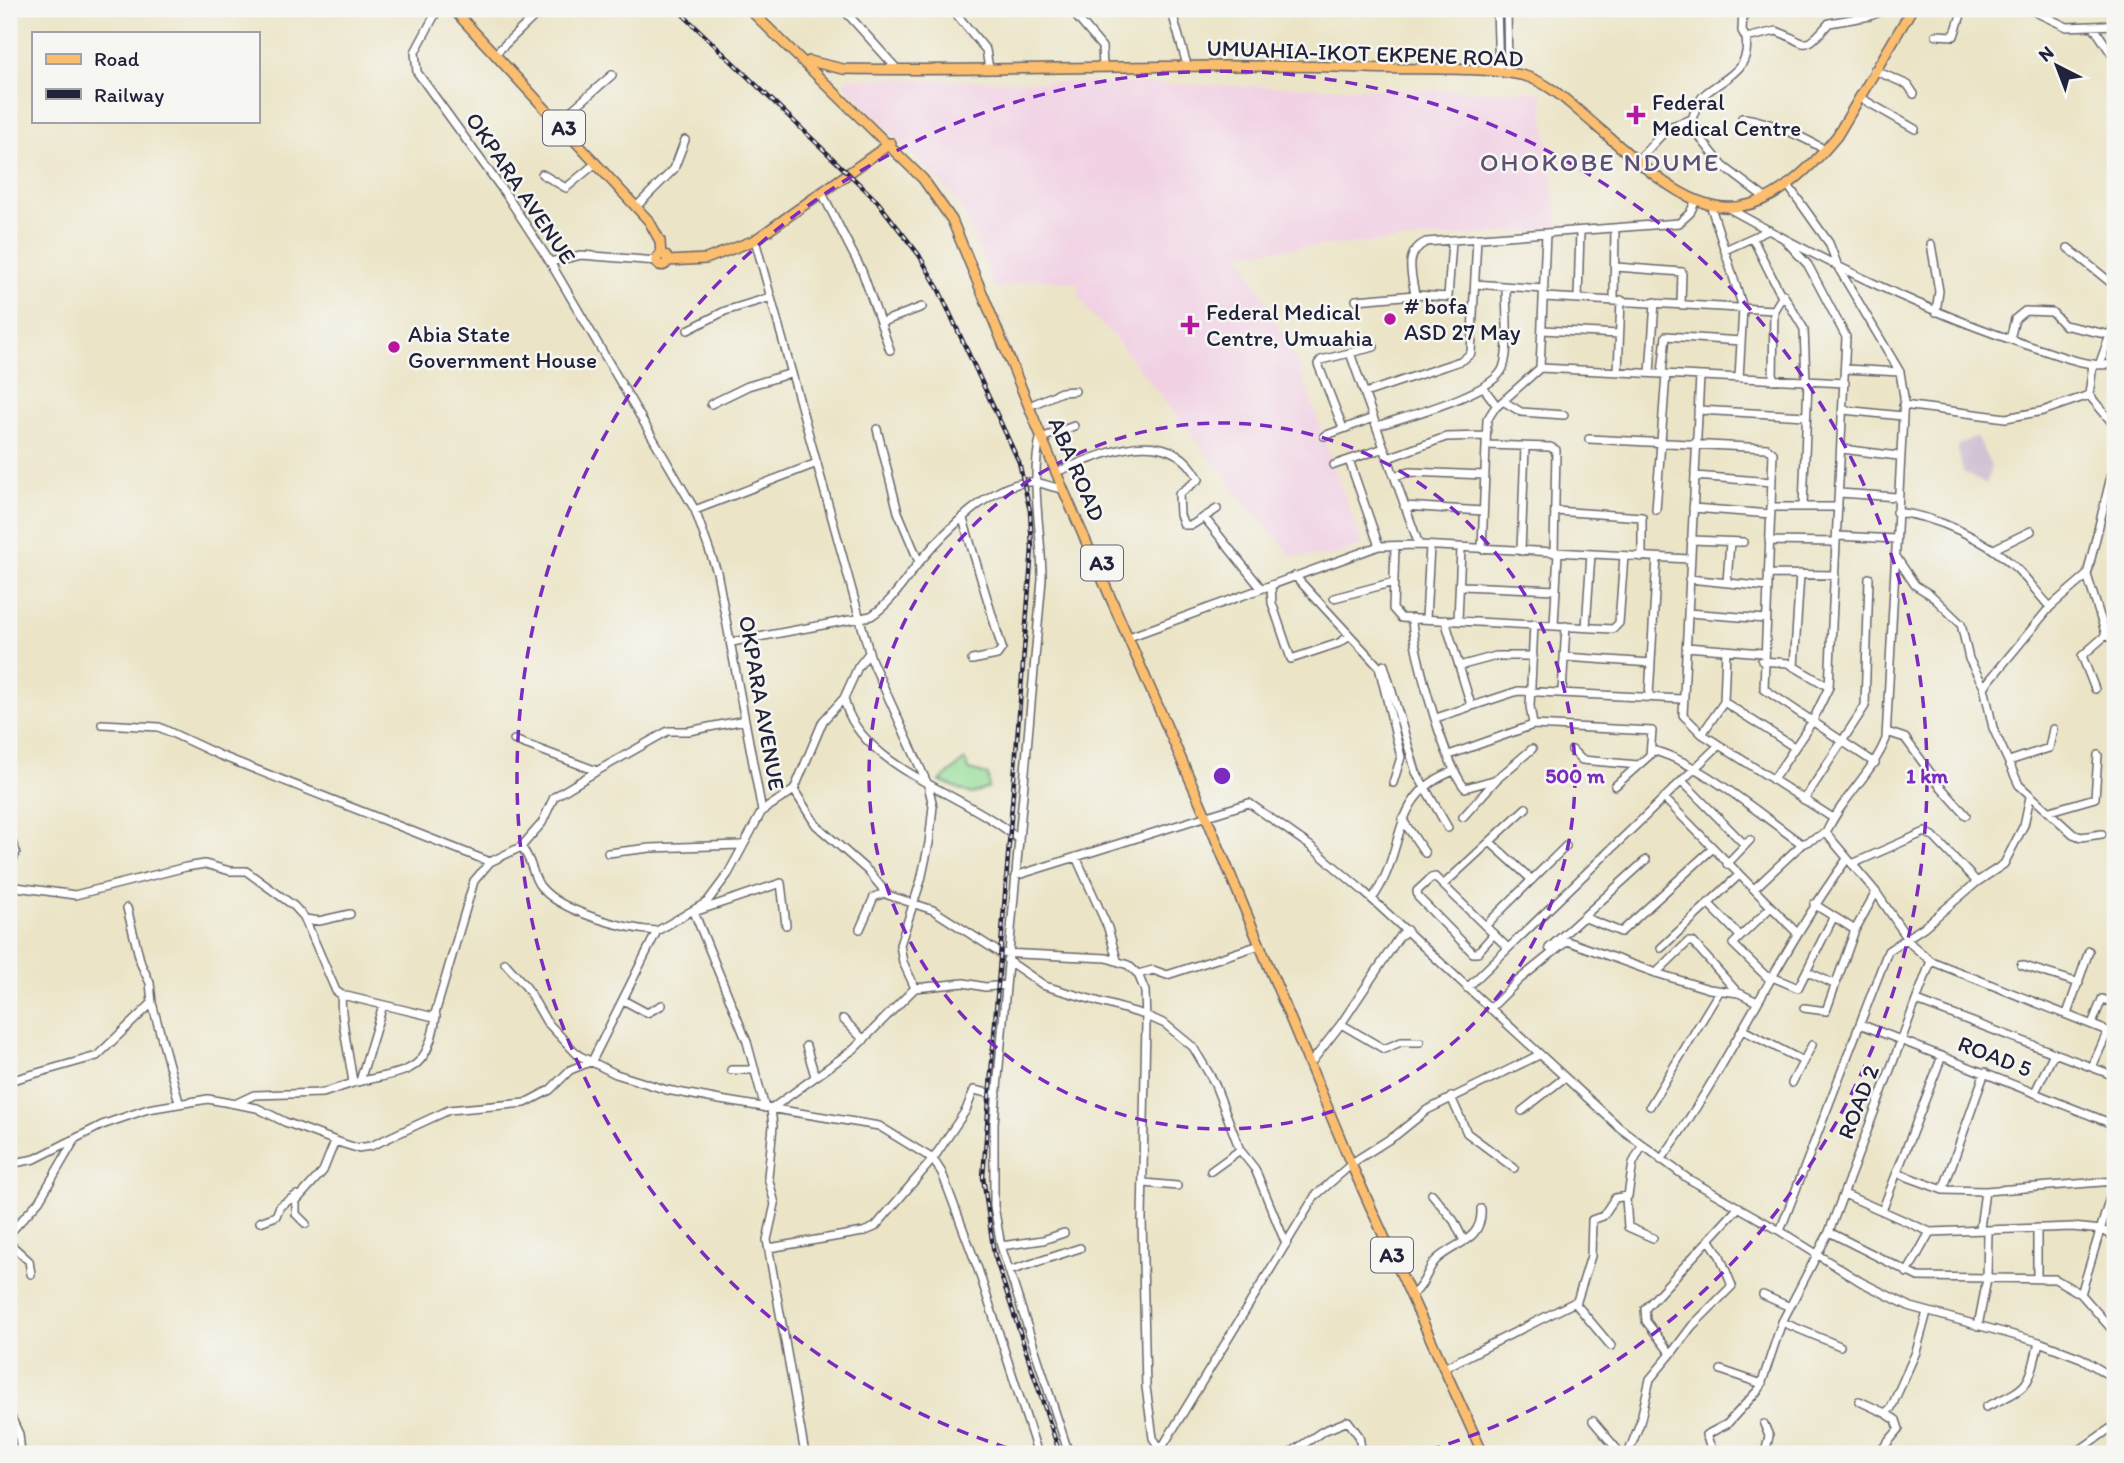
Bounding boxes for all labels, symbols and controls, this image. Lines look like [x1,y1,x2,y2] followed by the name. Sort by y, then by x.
[32,32,259,122] legend
[2022,32,2092,102] north arrow
[1206,33,1524,73] street label: UMUAHIA-IKOT EKPENE ROAD
[2033,41,2058,67] text: N
[94,46,140,71] text: Road
[94,82,164,107] text: Railway
[1652,88,1801,142] place label: Federal Medical Centre
[1626,105,1646,125] marker: Federal Medical Centre
[460,107,582,269] street label: OKPARA AVENUE
[543,110,585,146] road number: A3
[1480,146,1720,178] district label: OHOKOBE NDUME
[1404,292,1521,346] place label: # bofa ASD 27 May
[1206,298,1373,352] place label: Federal Medical Centre, Umuahia
[1382,311,1398,327] marker: # bofa ASD 27 May
[1180,315,1200,335] marker: Federal Medical Centre, Umuahia
[408,320,597,374] place label: Abia State Government House
[386,339,402,355] marker: Abia State Government House
[1043,413,1111,525] street label: ABA ROAD
[1081,546,1123,580] road number: A3
[733,613,791,793] street label: OKPARA AVENUE
[1545,763,1605,788] text: 500 m
[1906,763,1949,788] text: 1 km
[1210,764,1234,788] centre of rings
[1954,1029,2036,1083] street label: ROAD 5
[1831,1061,1885,1143] street label: ROAD 2
[1371,1238,1413,1272] road number: A3

